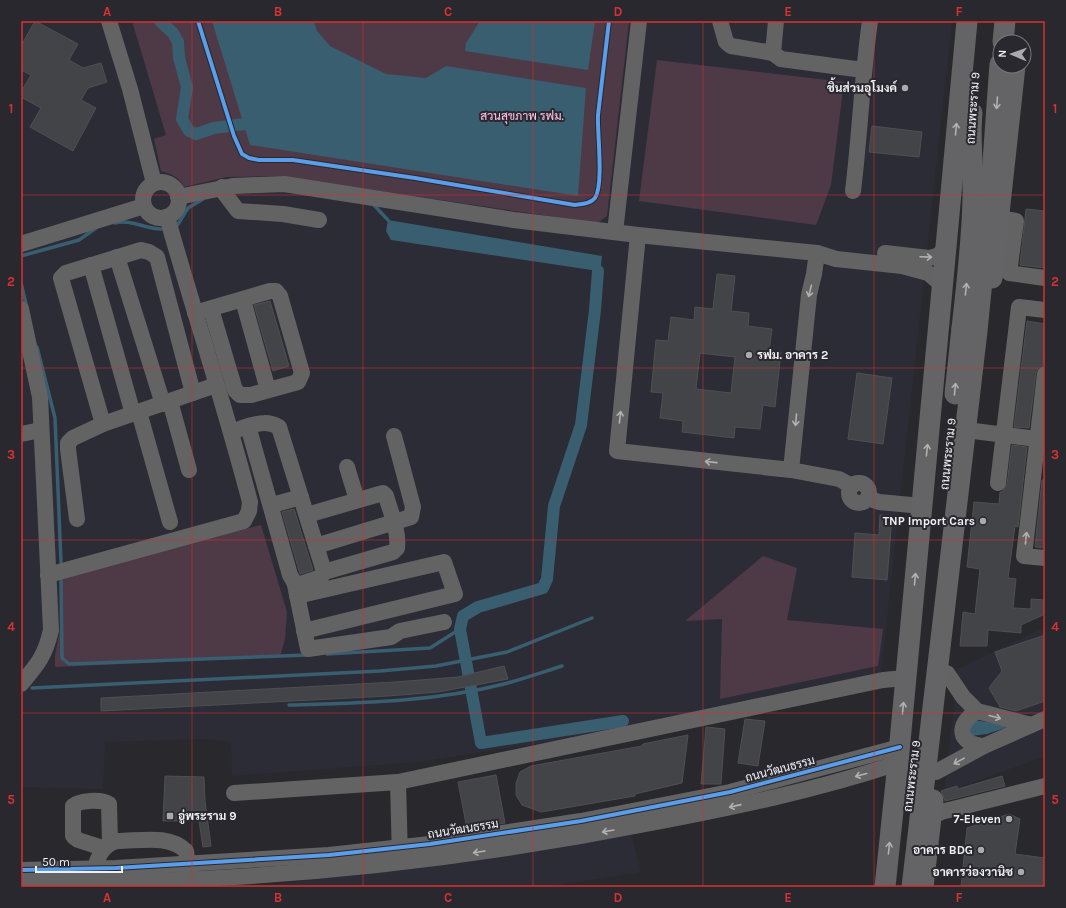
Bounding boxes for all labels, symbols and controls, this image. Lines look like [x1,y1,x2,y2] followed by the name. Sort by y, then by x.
[103,4,111,19] text: A
[274,4,282,19] text: B
[444,4,452,19] text: C
[614,4,623,19] text: D
[784,4,792,19] text: E
[955,4,963,19] text: F
[992,34,1032,74] north arrow
[996,49,1009,58] text: N
[964,72,982,144] street label: ถนนพระราม 9
[827,77,898,96] place label: ชิ้นส่วนอุโมงค์
[900,83,910,93] marker: ชิ้นส่วนอุโมงค์
[993,96,1000,109] one-way arrow
[9,101,13,116] text: 1
[1053,101,1057,116] text: 1
[480,109,564,125] park label: สวนสุขภาพ รฟม.
[953,123,960,136] one-way arrow
[919,253,932,261] one-way arrow
[7,274,15,289] text: 2
[1051,274,1059,289] text: 2
[963,283,970,296] one-way arrow
[805,284,813,297] one-way arrow
[757,348,828,362] place label: รฟม. อาคาร 2
[744,350,754,360] marker: รฟม. อาคาร 2
[951,383,959,396] one-way arrow
[617,411,624,424] one-way arrow
[792,413,799,426] one-way arrow
[937,417,959,491] street label: ถนนพระราม 9
[924,444,931,457] one-way arrow
[7,447,15,462] text: 3
[1051,447,1059,462] text: 3
[705,458,718,465] one-way arrow
[883,514,975,528] place label: TNP Import Cars
[978,516,988,526] marker: TNP Import Cars
[1022,532,1030,545] one-way arrow
[911,573,918,586] one-way arrow
[7,619,15,634] text: 4
[1051,619,1059,634] text: 4
[899,702,907,715] one-way arrow
[988,713,1001,721] one-way arrow
[901,739,923,813] street label: ถนนพระราม 9
[744,753,816,785] street label: ถนนวัฒนธรรม
[953,757,965,765] one-way arrow
[855,771,868,779] one-way arrow
[7,792,15,807] text: 5
[1051,792,1059,807] text: 5
[729,802,742,810] one-way arrow
[178,809,237,824] place label: อู่พระราม 9
[165,811,175,821] marker: อู่พระราม 9
[953,812,1001,826] place label: 7-Eleven
[1004,814,1014,824] marker: 7-Eleven
[427,816,499,842] street label: ถนนวัฒนธรรม
[601,828,614,836] one-way arrow
[886,842,893,855] one-way arrow
[913,843,973,857] place label: อาคาร BDG
[976,845,986,855] marker: อาคาร BDG
[36,848,122,874] scale bar
[473,848,486,856] one-way arrow
[42,855,70,869] text: 50 m
[933,865,1013,879] place label: อาคารว่องวานิช
[1016,867,1026,877] marker: อาคารว่องวานิช
[103,890,111,905] text: A
[274,890,282,905] text: B
[444,890,452,905] text: C
[614,890,623,905] text: D
[784,890,792,905] text: E
[955,890,963,905] text: F

